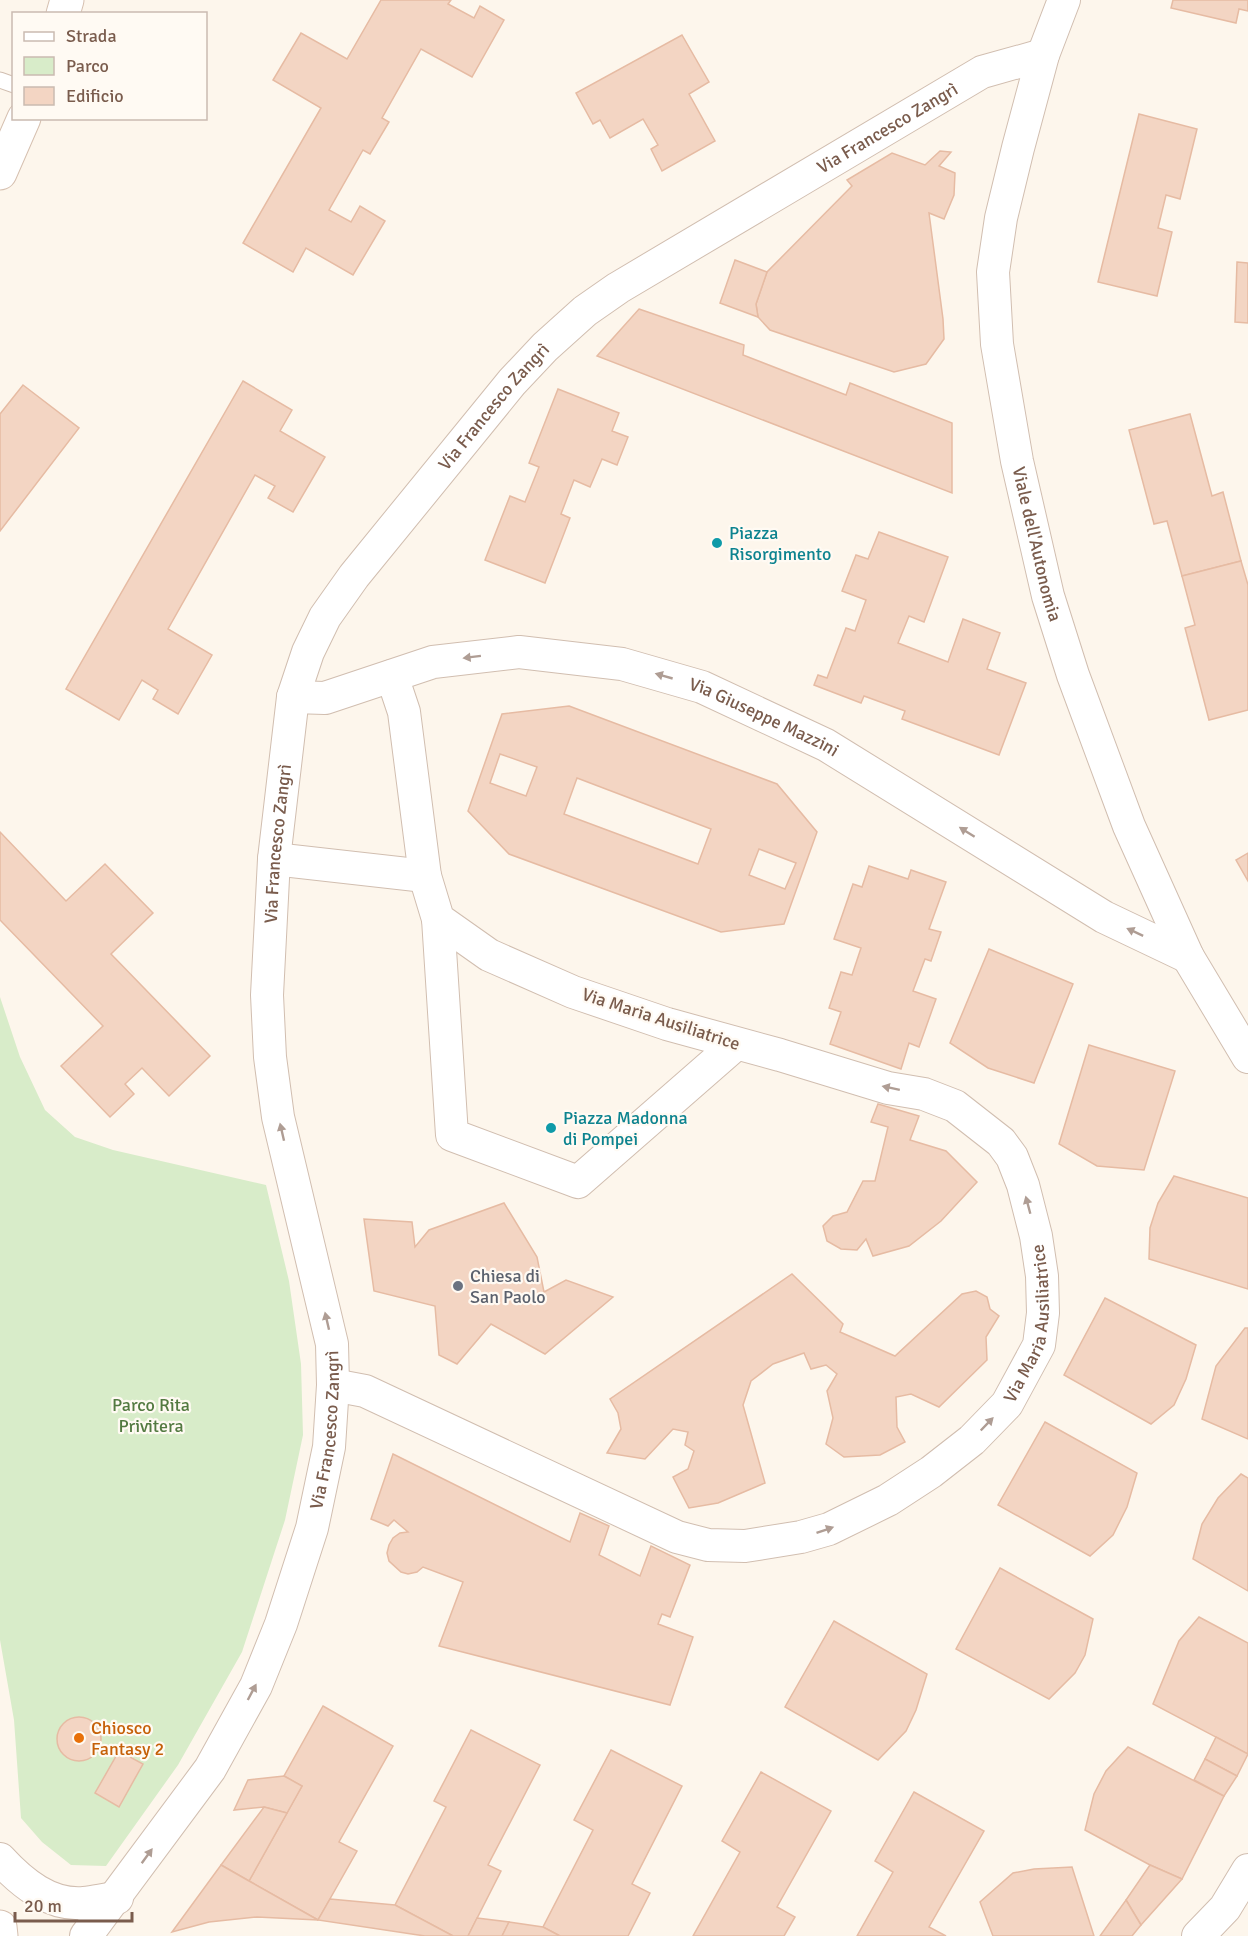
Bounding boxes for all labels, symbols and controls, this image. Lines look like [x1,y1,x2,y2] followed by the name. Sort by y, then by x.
[12,12,207,120] legend
[66,25,117,47] text: Strada
[66,55,109,77] text: Parco
[813,78,962,178] street label: Via Francesco Zangrì
[66,85,124,107] text: Edificio
[434,338,554,475] street label: Via Francesco Zangrì
[1008,465,1066,624] street label: Viale dell'Autonomia
[729,522,831,565] place label: Piazza Risorgimento
[710,536,724,550] marker: Piazza Risorgimento
[462,653,481,662] one-way arrow
[655,671,673,681] one-way arrow
[687,673,843,761] street label: Via Giuseppe Mazzini
[260,763,296,924] street label: Via Francesco Zangrì
[959,827,975,838] one-way arrow
[1126,927,1143,936] one-way arrow
[579,983,743,1055] street label: Via Maria Ausiliatrice
[881,1083,900,1092] one-way arrow
[563,1107,688,1150] place label: Piazza Madonna di Pompei
[544,1121,558,1135] marker: Piazza Madonna di Pompei
[276,1122,286,1141] one-way arrow
[1023,1196,1032,1214] one-way arrow
[999,1243,1054,1406] street label: Via Maria Ausiliatrice
[470,1265,546,1308] place label: Chiesa di San Paolo
[451,1279,465,1293] marker: Chiesa di San Paolo
[322,1312,332,1331] one-way arrow
[305,1350,344,1511] street label: Via Francesco Zangrì
[112,1394,190,1437] park label: Parco Rita Privitera
[980,1418,994,1432] one-way arrow
[816,1525,834,1534] one-way arrow
[247,1683,257,1700] one-way arrow
[91,1717,164,1760] place label: Chiosco Fantasy 2
[72,1731,86,1745] marker: Chiosco Fantasy 2
[141,1848,153,1864] one-way arrow
[15,1885,132,1923] scale bar
[24,1895,62,1917] text: 20 m

